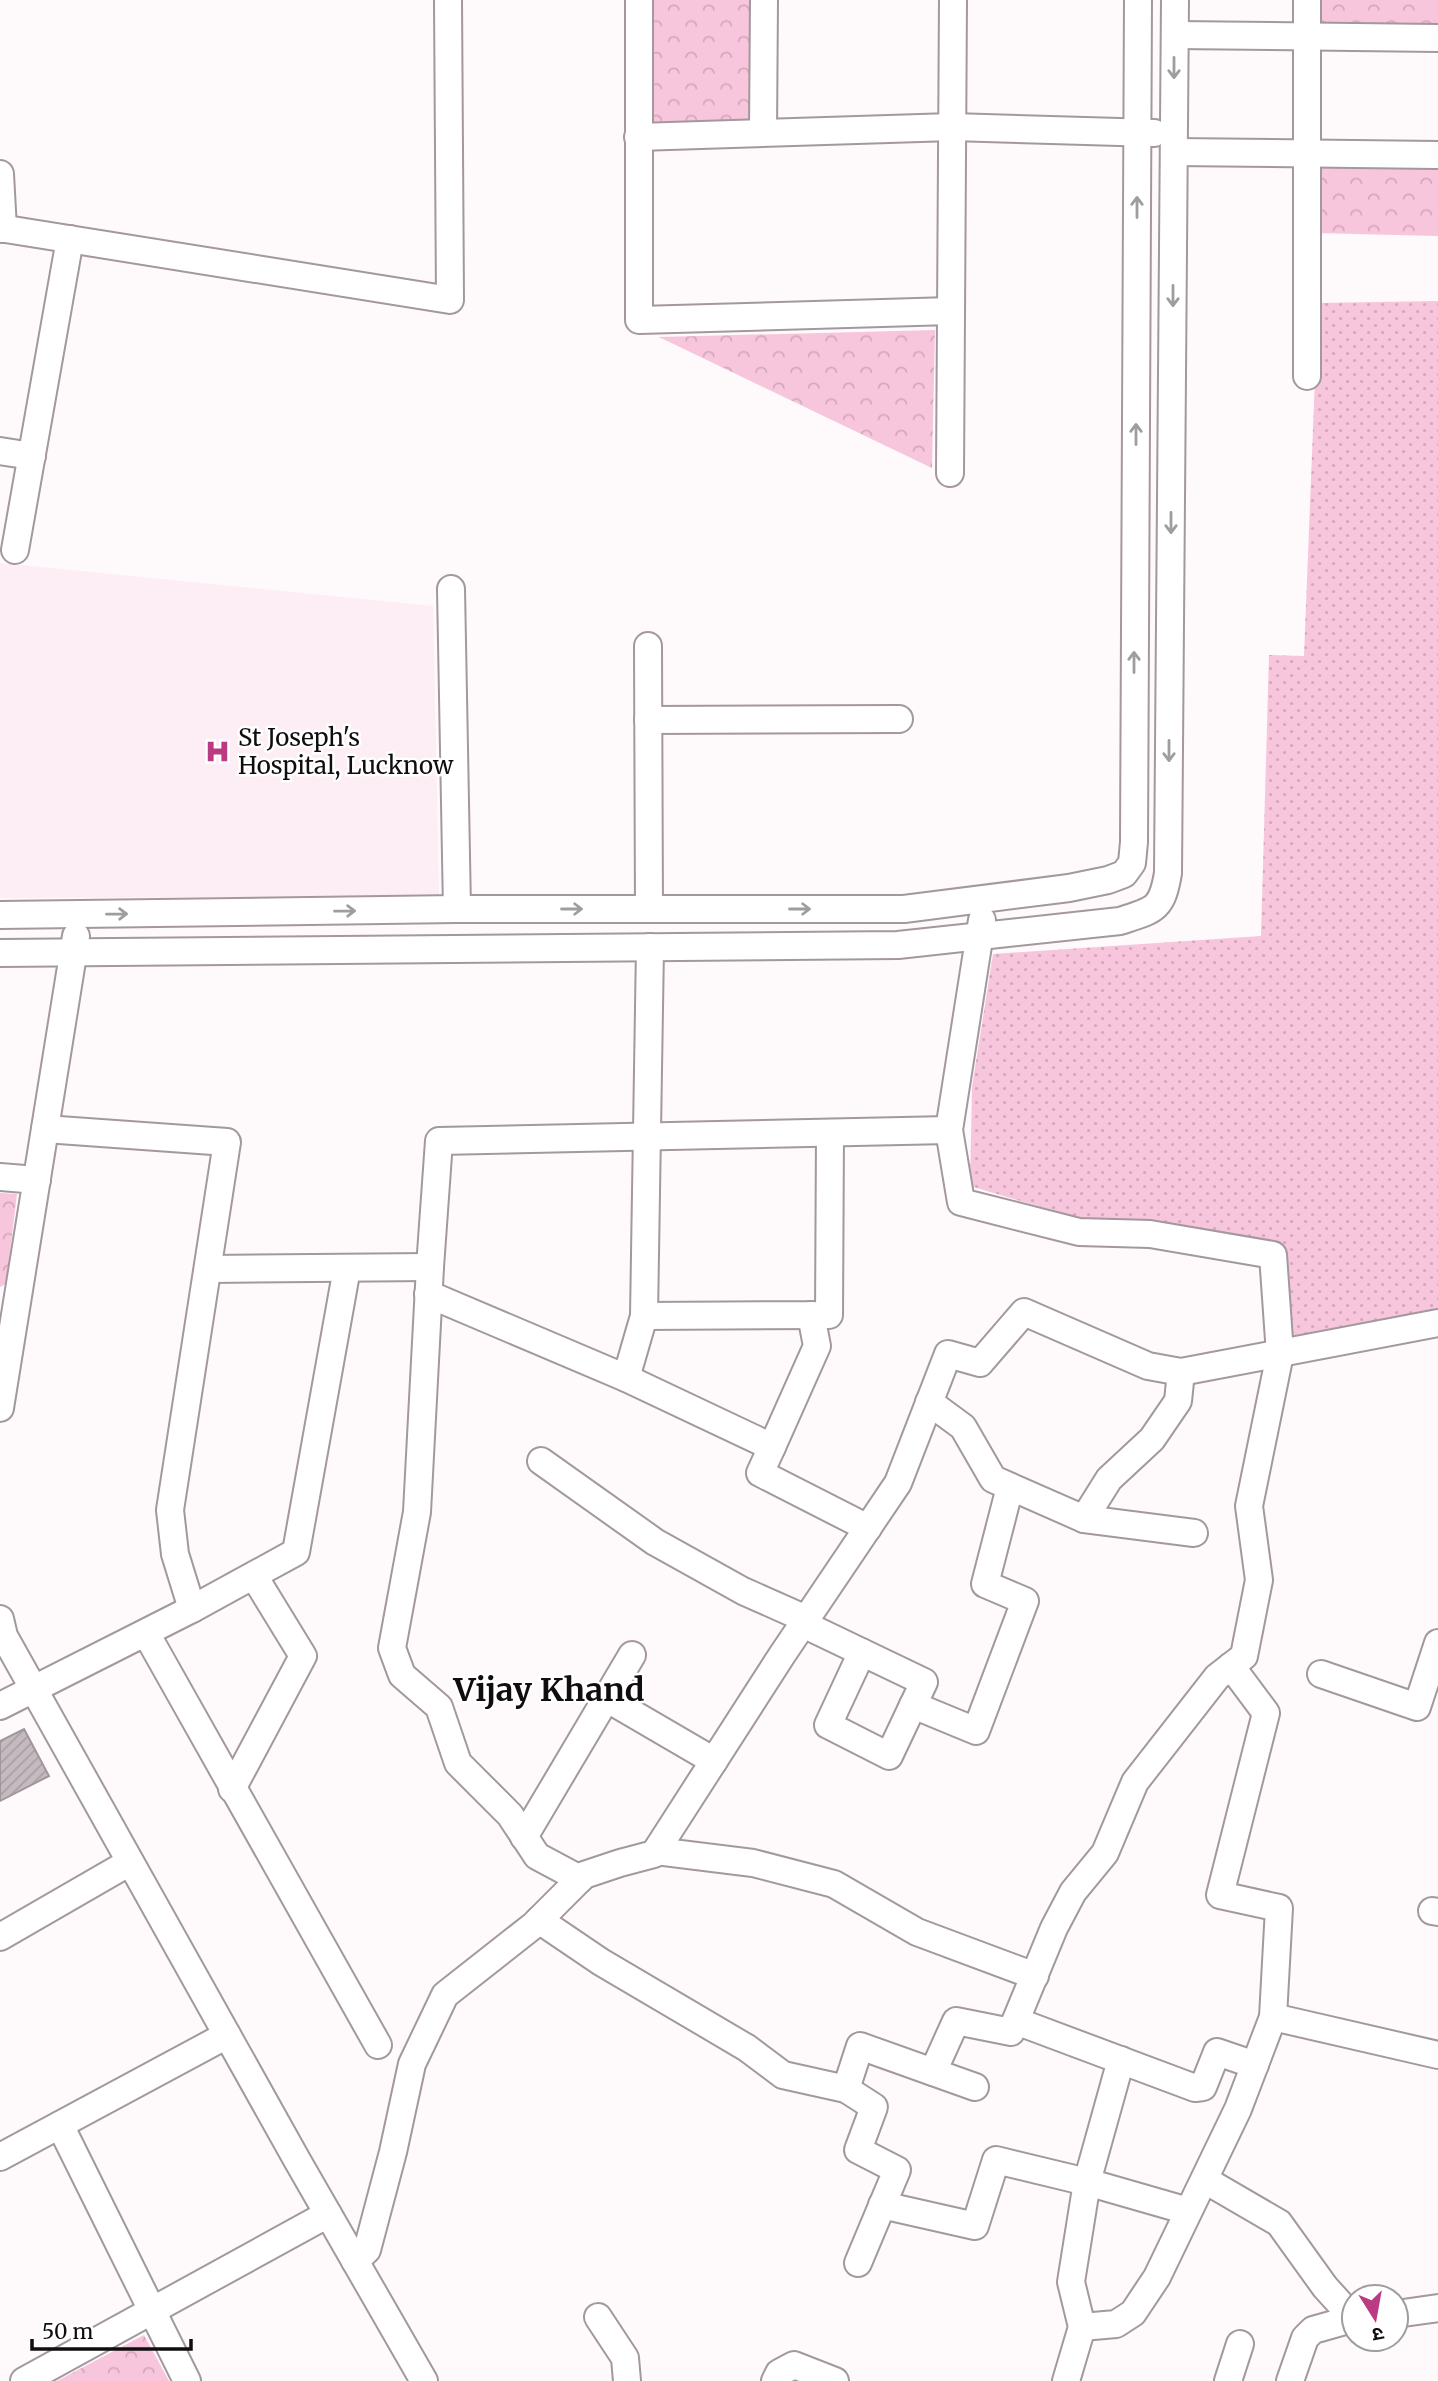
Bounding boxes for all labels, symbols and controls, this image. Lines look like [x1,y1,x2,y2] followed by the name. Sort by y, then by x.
[1167,56,1181,79] one-way arrow
[1130,196,1144,219] one-way arrow
[1166,284,1180,307] one-way arrow
[1129,423,1143,446] one-way arrow
[1164,511,1178,534] one-way arrow
[1128,651,1141,674] one-way arrow
[238,722,454,781] place label: St Joseph's Hospital, Lucknow
[204,737,232,765] hospital icon: St Joseph's Hospital, Lucknow
[1162,739,1176,762] one-way arrow
[560,902,583,916] one-way arrow
[788,902,811,916] one-way arrow
[333,904,356,918] one-way arrow
[105,907,128,921] one-way arrow
[453,1670,644,1710] district label: Vijay Khand
[1340,2283,1410,2353] north arrow
[32,2308,191,2352] scale bar
[42,2318,93,2345] text: 50 m
[1370,2322,1386,2348] text: उ

